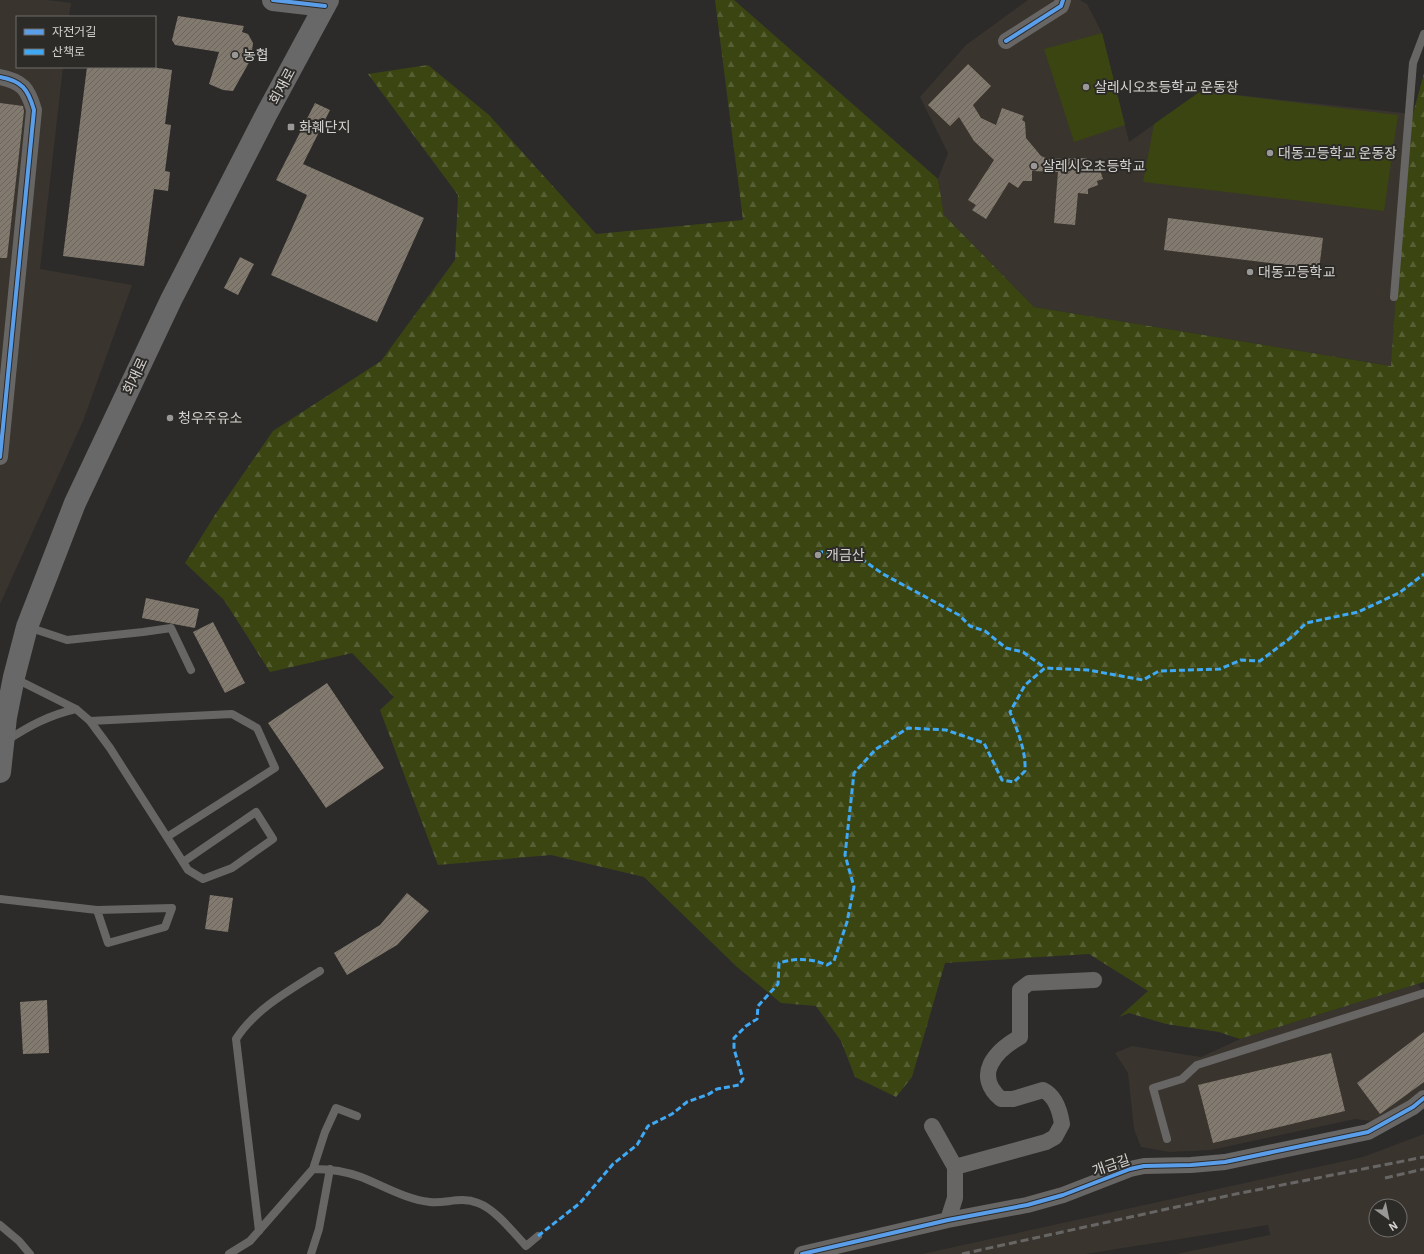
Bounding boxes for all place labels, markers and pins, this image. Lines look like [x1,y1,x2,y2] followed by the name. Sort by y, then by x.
[243,46,269,64] place label: 농협
[230,50,240,60] marker: 농협
[1094,78,1239,96] place label: 살레시오초등학교 운동장
[1081,82,1091,92] marker: 살레시오초등학교 운동장
[299,118,351,136] place label: 화훼단지
[286,122,296,132] marker: 화훼단지
[1278,144,1397,162] place label: 대동고등학교 운동장
[1265,148,1275,158] marker: 대동고등학교 운동장
[1042,157,1145,175] place label: 살레시오초등학교
[1029,161,1039,171] marker: 살레시오초등학교
[1258,263,1335,281] place label: 대동고등학교
[1245,267,1255,277] marker: 대동고등학교
[178,409,243,427] place label: 청우주유소
[165,413,175,423] marker: 청우주유소
[826,546,865,564] place label: 개금산
[813,550,823,560] marker: 개금산

